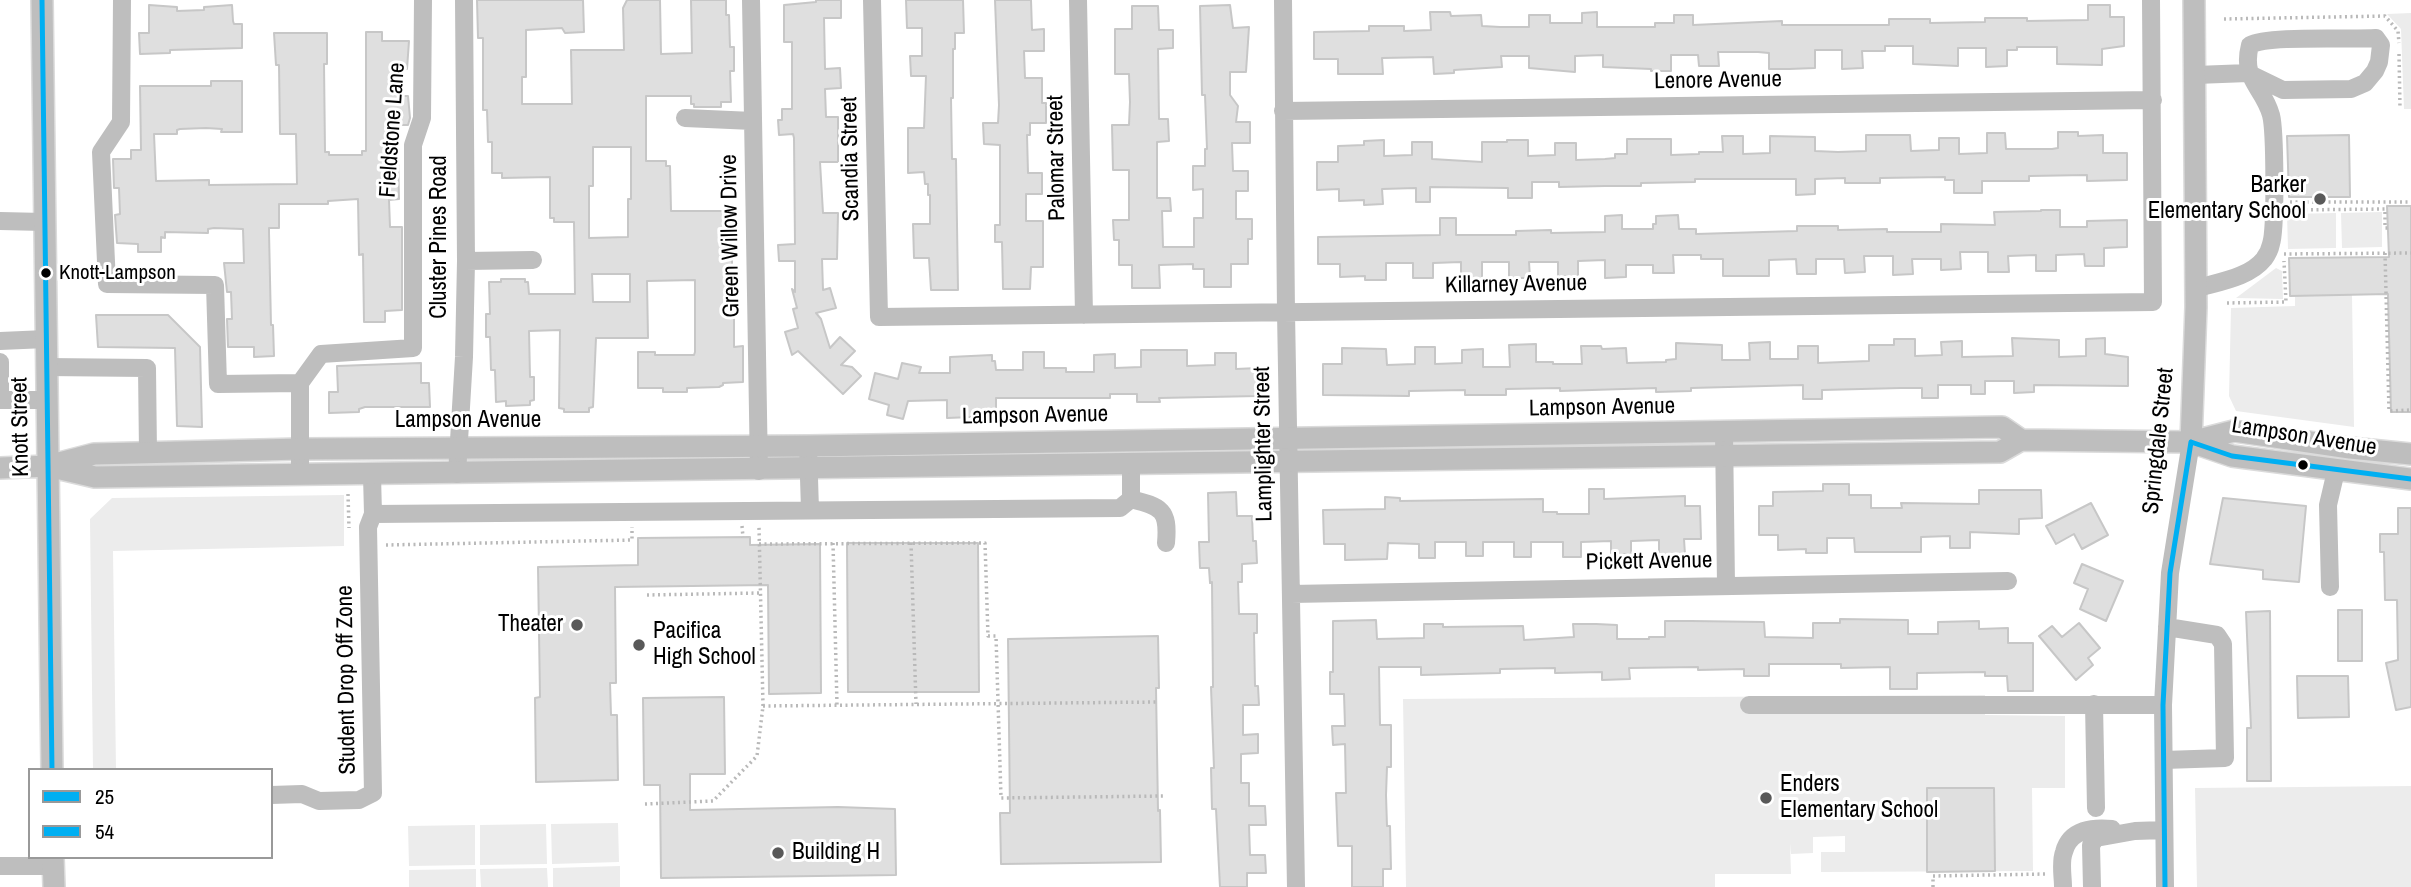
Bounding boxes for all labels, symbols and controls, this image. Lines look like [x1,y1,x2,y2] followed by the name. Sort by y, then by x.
[375,62,411,198] street label: Fieldstone Lane
[1654,66,1782,96] street label: Lenore Avenue
[1042,95,1072,221] street label: Palomar Street
[836,96,866,222] street label: Scandia Street
[716,154,746,318] street label: Green Willow Drive
[426,155,454,319] street label: Cluster Pines Road
[2148,172,2306,226] place label: Barker Elementary School
[2312,191,2328,207] marker: Barker Elementary School
[59,260,176,286] place label: Knott-Lampson
[39,266,53,280] marker: Knott-Lampson
[1445,270,1587,300] street label: Killarney Avenue
[1249,366,1279,522] street label: Lamplighter Street
[2138,367,2180,515] street label: Springdale Street
[6,377,36,477] street label: Knott Street
[1529,393,1675,423] street label: Lampson Avenue
[962,401,1108,431] street label: Lampson Avenue
[395,407,541,435] street label: Lampson Avenue
[2230,412,2378,462] street label: Lampson Avenue
[2296,458,2310,472] unlabelled marker
[1585,547,1713,577] street label: Pickett Avenue
[332,585,362,775] street label: Student Drop Off Zone
[498,611,563,639] place label: Theater
[569,617,585,633] marker: Theater
[653,618,756,672] place label: Pacifica High School
[631,637,647,653] marker: Pacifica High School
[28,768,273,859] legend
[1780,771,1938,825] place label: Enders Elementary School
[95,782,114,811] text: 25
[1758,790,1774,806] marker: Enders Elementary School
[95,817,114,846] text: 54
[792,839,880,867] place label: Building H
[770,845,786,861] marker: Building H

